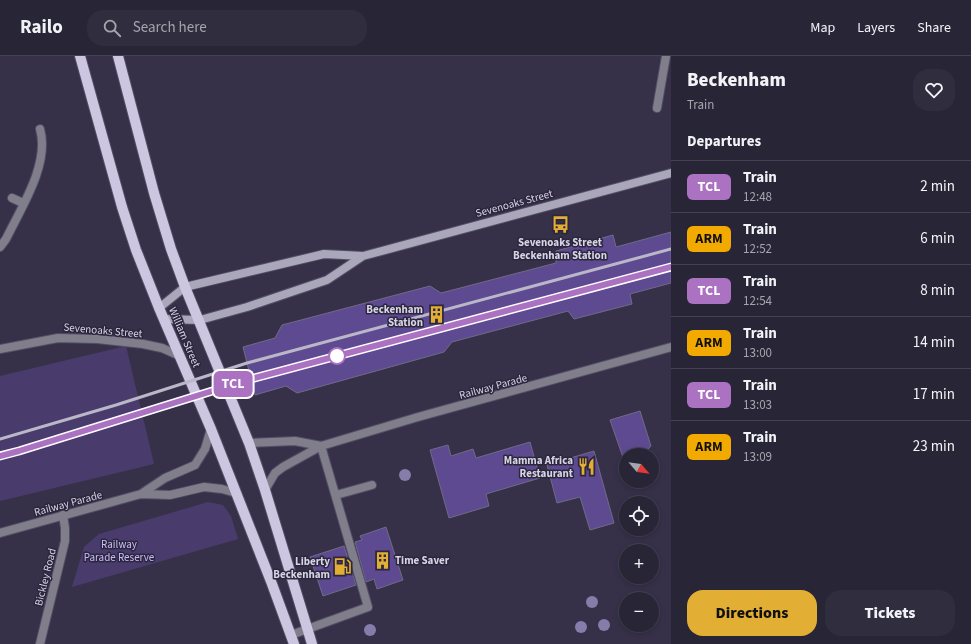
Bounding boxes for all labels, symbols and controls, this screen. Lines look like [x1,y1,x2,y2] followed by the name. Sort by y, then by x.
[87,10,367,46] search box
[20,14,63,41] text: Railo
[101,17,123,39] icon: search
[133,17,207,38] text: Search here
[810,18,835,38] text: Map
[857,18,895,38] text: Layers
[917,18,951,38] text: Share
[687,67,786,94] text: Beckenham
[913,69,955,111] button: heart
[687,96,714,114] text: Train
[687,131,761,152] text: Departures
[743,167,777,188] text: Train
[920,176,955,197] text: 2 min
[698,177,720,197] text: TCL
[474,186,555,221] street label: Sevenoaks Street
[743,188,772,206] text: 12:48
[550,214,570,234] bus stop icon: Sevenoaks Street Beckenham Station
[743,219,777,240] text: Train
[920,228,955,249] text: 6 min
[695,229,723,249] text: ARM
[513,235,607,263] place label: Sevenoaks Street Beckenham Station
[743,240,772,258] text: 12:52
[743,271,777,292] text: Train
[920,280,955,301] text: 8 min
[698,281,720,301] text: TCL
[743,292,772,310] text: 12:54
[366,302,423,330] place label: Beckenham Station
[165,305,204,370] street label: William Street
[426,305,446,325] building icon: Beckenham Station
[63,320,143,341] street label: Sevenoaks Street
[743,323,777,344] text: Train
[913,332,955,353] text: 14 min
[695,333,723,353] text: ARM
[743,344,772,362] text: 13:00
[328,347,346,365] unlabelled marker
[457,370,529,403] street label: Railway Parade
[210,371,256,397] line badge: TCL
[222,374,244,394] text: TCL
[743,375,777,396] text: Train
[913,384,955,405] text: 17 min
[698,385,720,405] text: TCL
[743,396,772,414] text: 13:03
[743,427,777,448] text: Train
[913,436,955,457] text: 23 min
[695,437,723,457] text: ARM
[619,448,659,488] north arrow
[619,448,659,632] map controls
[743,448,772,466] text: 13:09
[504,453,574,481] place label: Mamma Africa Restaurant
[576,456,596,476] restaurant icon: Mamma Africa Restaurant
[32,487,104,520] street label: Railway Parade
[619,496,659,536] button: locate
[84,537,155,565] park label: Railway Parade Reserve
[619,544,659,584] button: +
[31,547,60,608] street label: Bickley Road
[372,550,392,570] building icon: Time Saver
[395,553,450,568] place label: Time Saver
[273,554,330,582] place label: Liberty Beckenham
[333,557,353,577] fuel station icon: Liberty Beckenham
[687,590,817,636] button: Directions
[825,590,955,636] button: Tickets
[619,592,659,632] button: −

